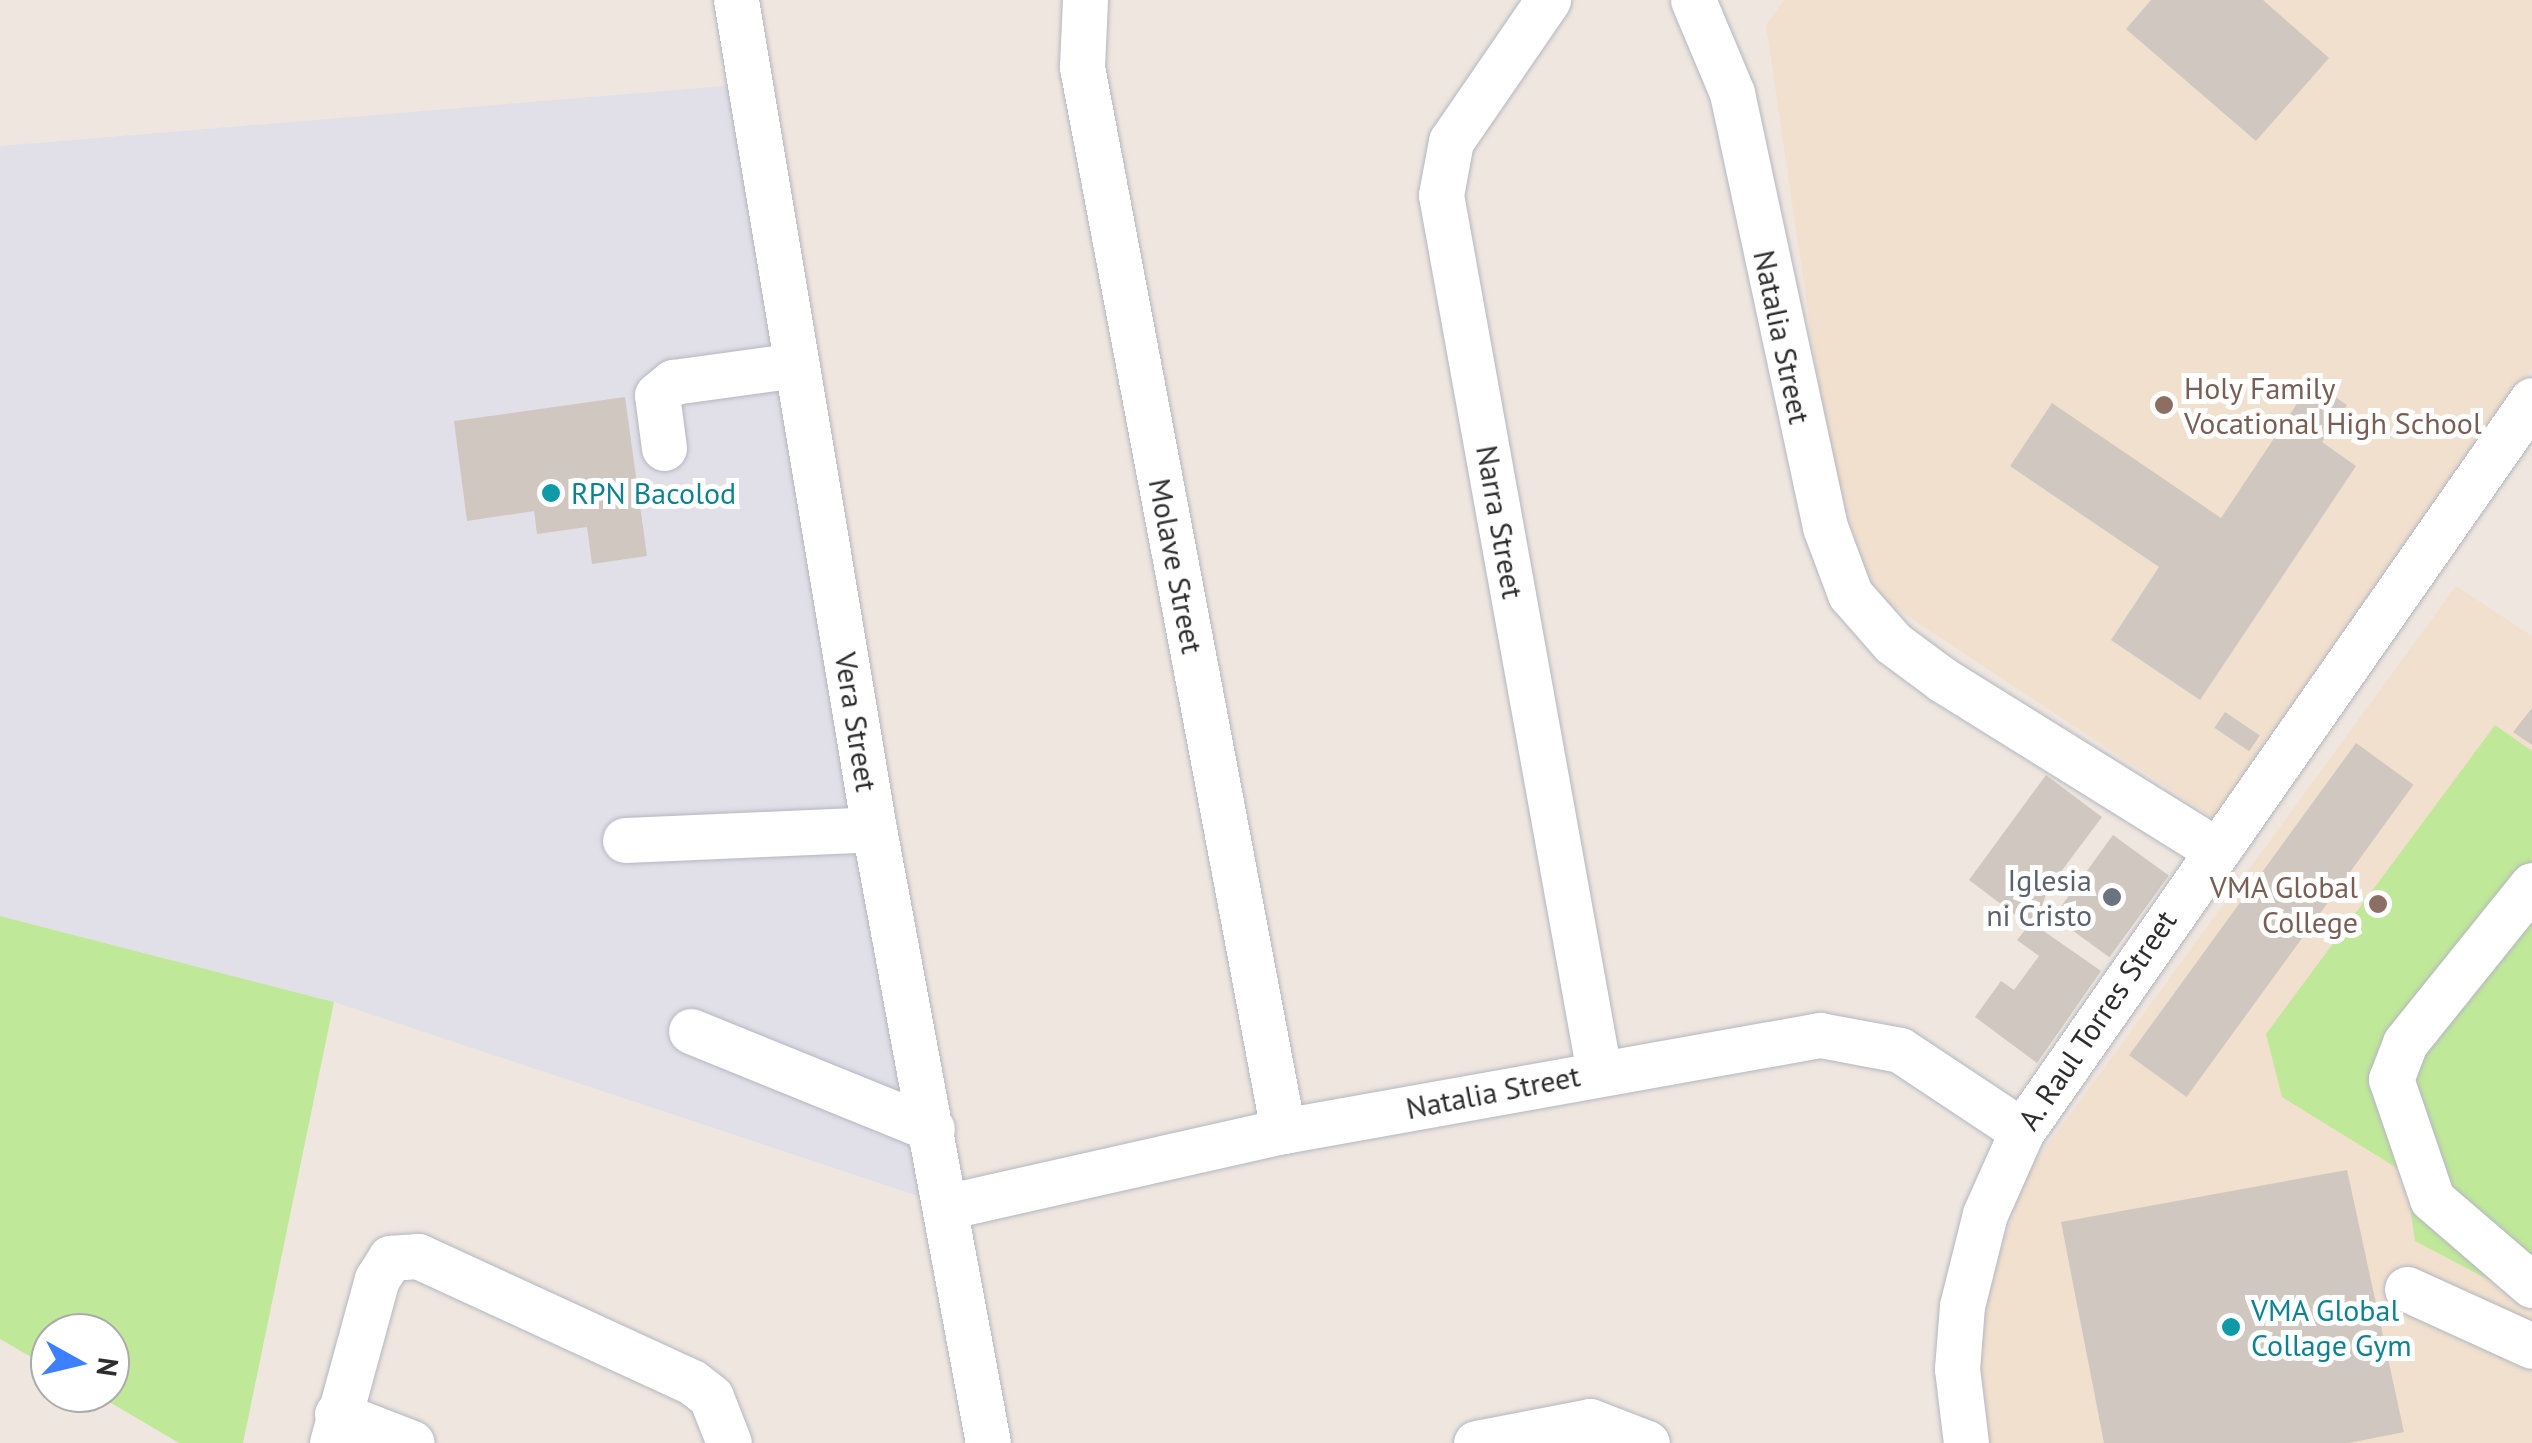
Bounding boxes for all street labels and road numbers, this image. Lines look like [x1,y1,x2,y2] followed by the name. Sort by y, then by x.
[1746,247,1818,427] street label: Natalia Street
[1469,443,1531,601] street label: Narra Street
[1141,475,1211,657] street label: Molave Street
[827,650,885,794] street label: Vera Street
[2009,902,2185,1138] street label: A. Raul Torres Street
[1403,1057,1583,1127] street label: Natalia Street

